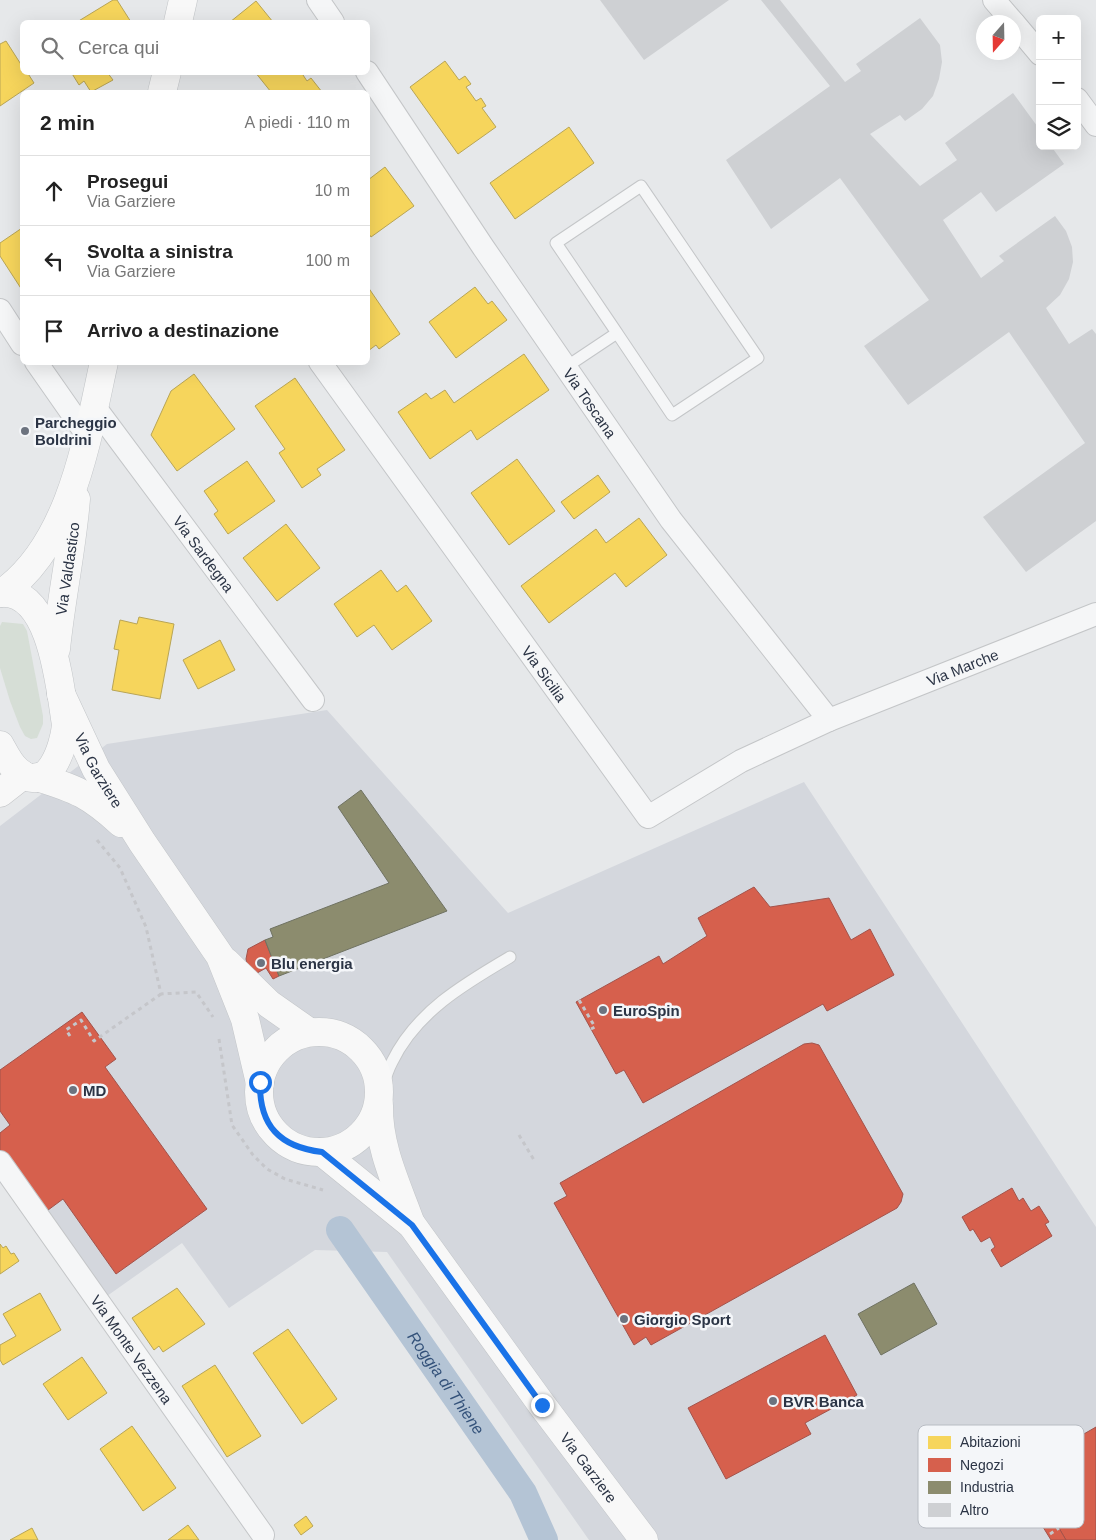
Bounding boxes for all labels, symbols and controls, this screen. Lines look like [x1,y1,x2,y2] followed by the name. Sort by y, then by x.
[976,15,1021,60] north arrow
[1036,15,1081,150] map controls
[1036,15,1081,60] button: +
[20,20,370,75] search box
[38,34,66,62] icon: search
[78,37,159,58] text: Cerca qui
[1036,60,1081,105] button: −
[1036,105,1081,150] button: layers
[40,111,95,134] text: 2 min
[244,114,350,131] text: A piedi · 110 m
[87,171,168,192] text: Prosegui
[40,177,68,205] icon: ahead
[314,182,350,199] text: 10 m
[87,193,176,210] text: Via Garziere
[87,241,233,262] text: Svolta a sinistra
[40,247,68,275] icon: left
[306,252,350,269] text: 100 m
[87,263,176,280] text: Via Garziere
[40,317,68,345] icon: arrive
[87,320,279,341] text: Arrivo a destinazione
[560,364,621,441] street label: Via Toscana
[35,414,117,448] place label: Parcheggio Boldrini
[19,425,31,437] marker: Parcheggio Boldrini
[170,512,238,596] street label: Via Sardegna
[52,521,82,616] street label: Via Valdastico
[519,642,571,705] street label: Via Sicilia
[924,645,1001,689] street label: Via Marche
[72,730,127,811] street label: Via Garziere
[271,955,353,972] place label: Blu energia
[255,957,267,969] marker: Blu energia
[613,1002,680,1019] place label: EuroSpin
[597,1004,609,1016] marker: EuroSpin
[249,1071,272,1094] route start
[83,1082,106,1099] place label: MD
[67,1084,79,1096] marker: MD
[88,1292,176,1407] street label: Via Monte Vezzena
[634,1311,731,1328] place label: Giorgio Sport
[618,1313,630,1325] marker: Giorgio Sport
[405,1328,488,1437] water label: Roggia di Thiene
[783,1393,865,1410] place label: BVR Banca
[531,1394,554,1417] route end
[767,1395,779,1407] marker: BVR Banca
[918,1425,1084,1528] legend
[557,1429,621,1506] street label: Via Garziere
[960,1434,1021,1450] text: Abitazioni
[960,1457,1004,1473] text: Negozi
[960,1479,1014,1495] text: Industria
[960,1502,989,1518] text: Altro

